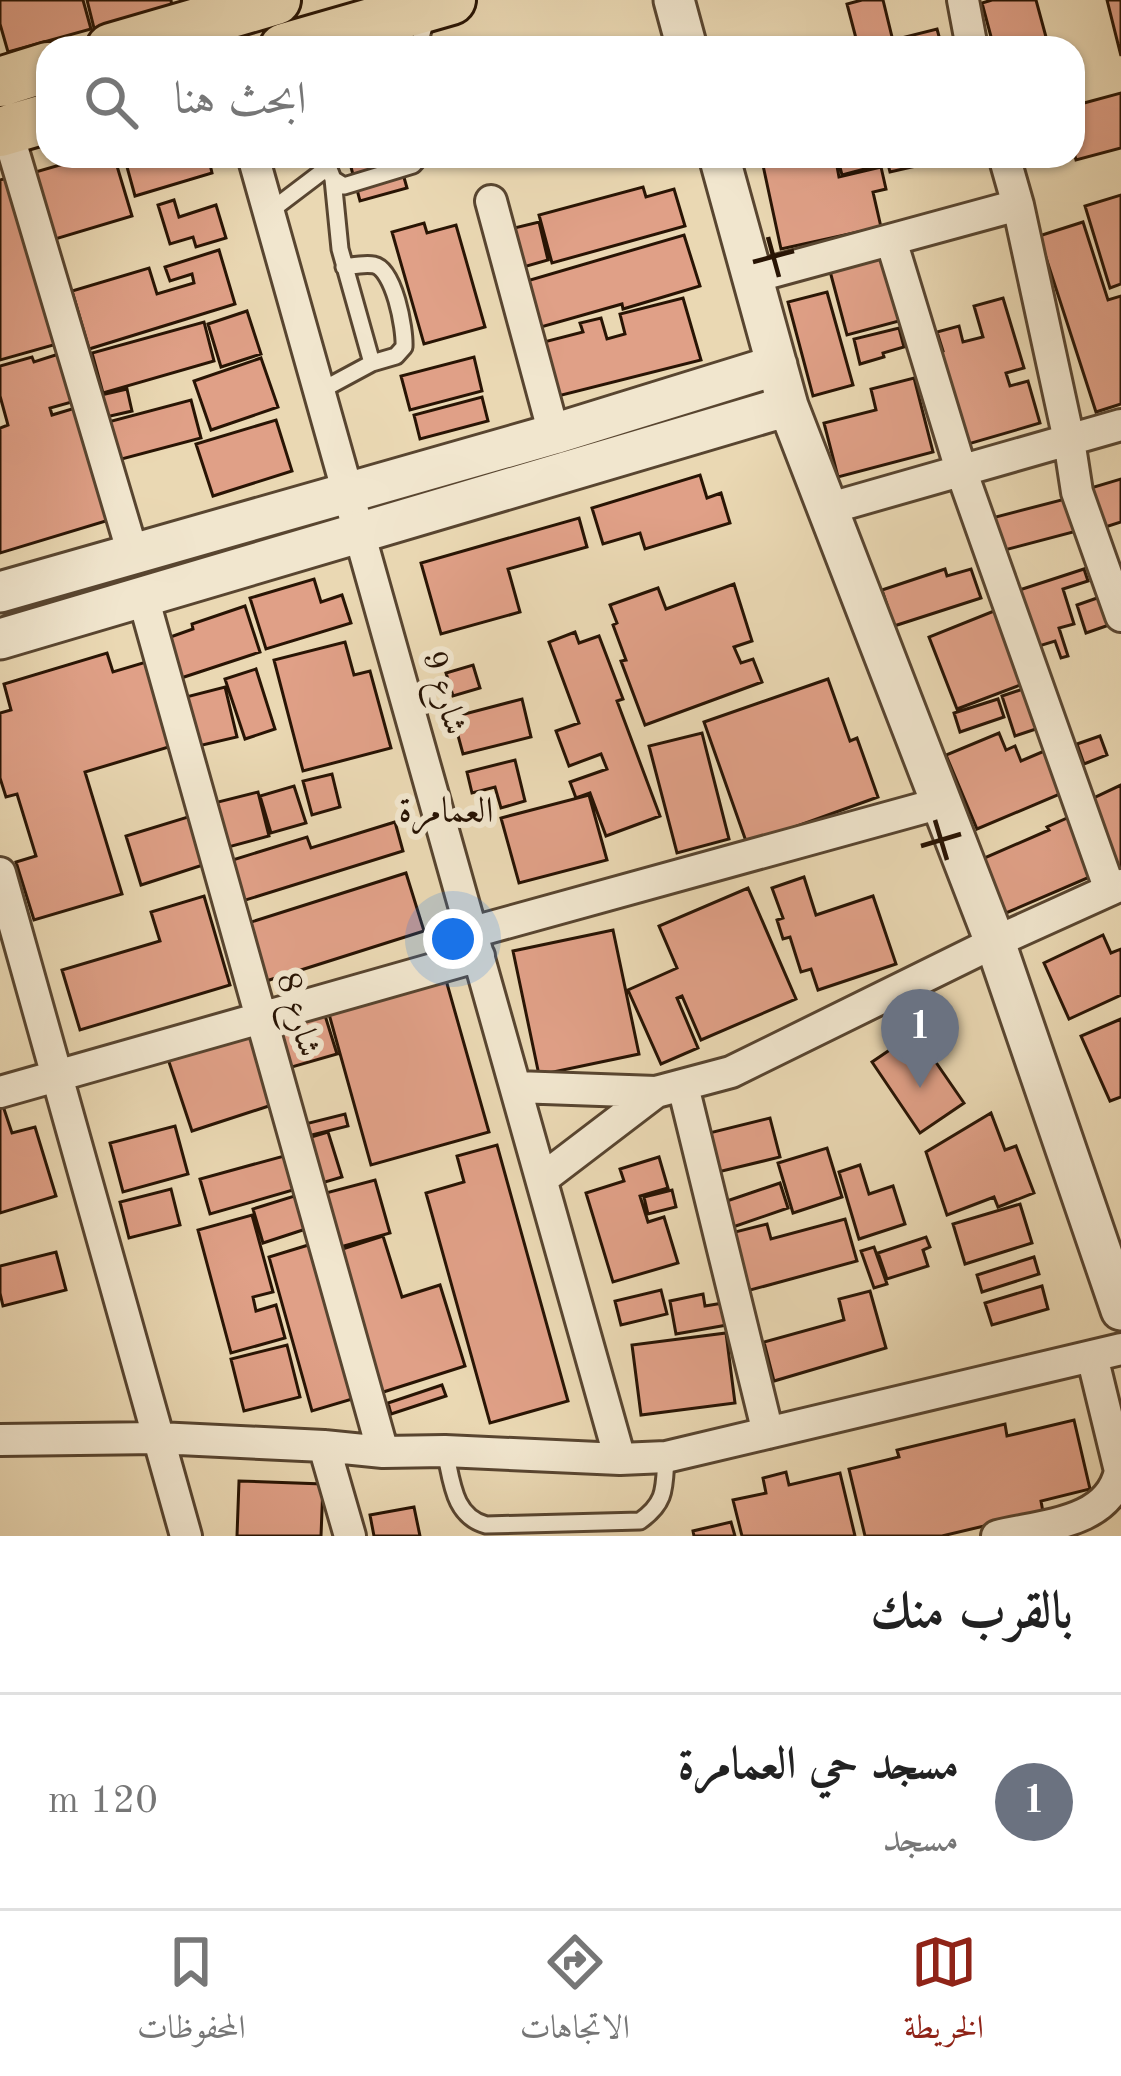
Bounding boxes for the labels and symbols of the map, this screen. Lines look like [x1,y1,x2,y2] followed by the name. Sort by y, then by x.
[407,647,471,741] street label: شارع 9
[399,795,493,835] district label: العمامرة
[423,909,483,969] your location
[261,969,325,1063] street label: شارع 8
[881,989,959,1088] pin: 1

